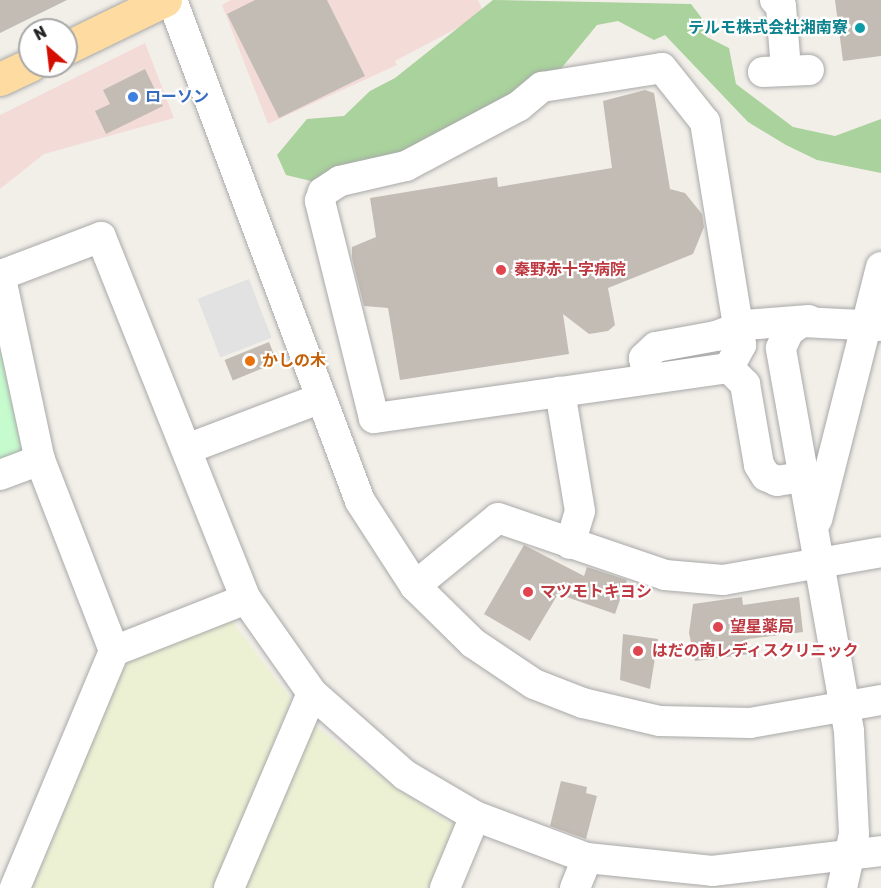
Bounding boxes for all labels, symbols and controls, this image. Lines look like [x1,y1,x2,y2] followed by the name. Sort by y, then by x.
[18,18,78,78] north arrow
[688,18,848,38] place label: テルモ株式会社湘南寮
[853,21,867,35] marker: テルモ株式会社湘南寮
[31,22,50,45] text: N
[145,87,209,107] place label: ローソン
[126,90,140,104] marker: ローソン
[514,260,626,280] place label: 秦野赤十字病院
[492,261,510,279] marker: 秦野赤十字病院
[262,351,326,371] place label: かしの木
[243,354,257,368] marker: かしの木
[540,582,652,602] place label: マツモトキヨシ
[521,585,535,599] marker: マツモトキヨシ
[730,617,794,637] place label: 望星薬局
[711,620,725,634] marker: 望星薬局
[652,641,860,661] place label: はだの南レディスクリニック
[629,642,647,660] marker: はだの南レディスクリニック

